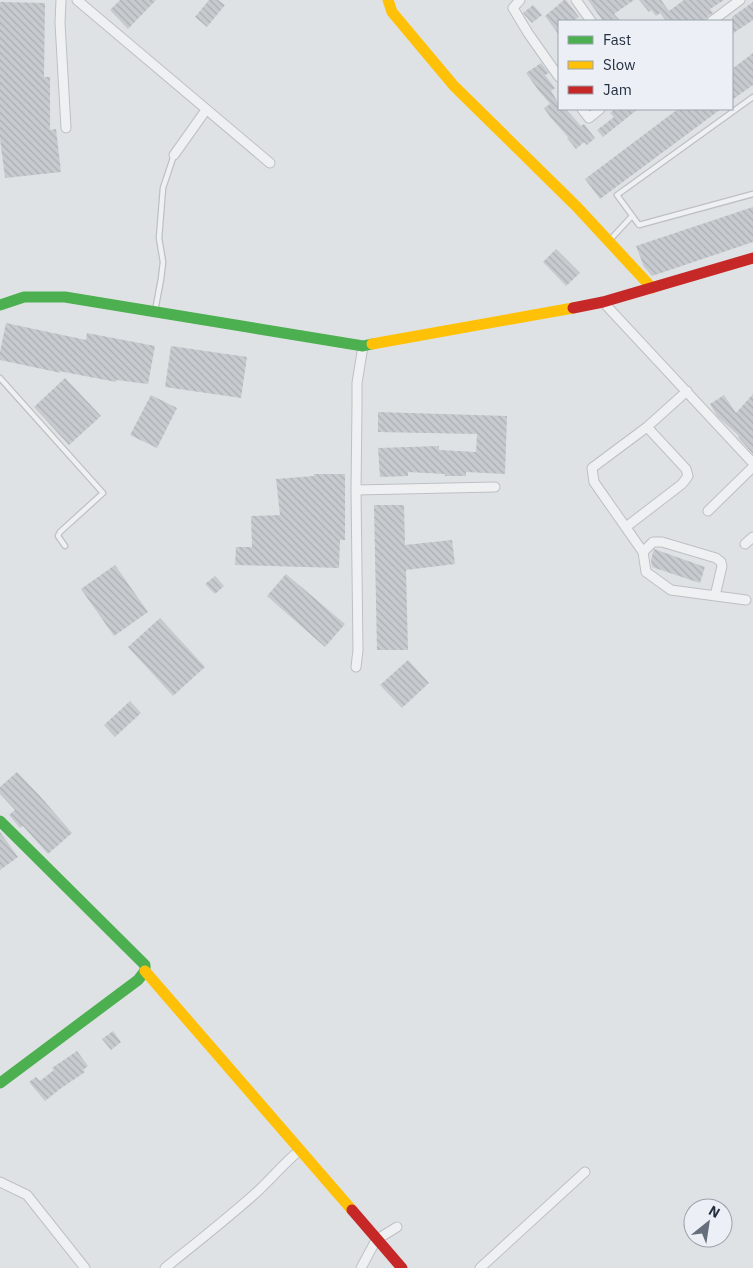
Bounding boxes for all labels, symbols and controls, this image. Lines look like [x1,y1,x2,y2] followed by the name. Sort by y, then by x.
[558,20,733,110] legend
[603,30,631,49] text: Fast
[603,55,636,74] text: Slow
[603,80,632,99] text: Jam
[683,1198,733,1248] north arrow
[706,1201,723,1222] text: N

